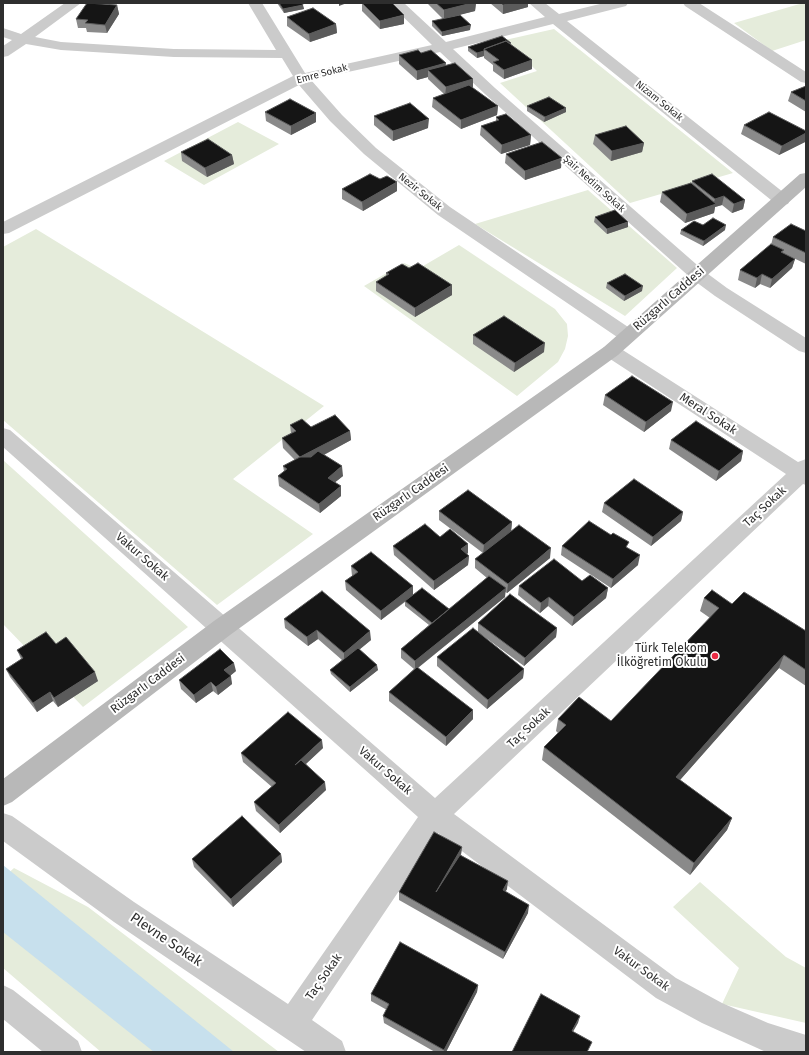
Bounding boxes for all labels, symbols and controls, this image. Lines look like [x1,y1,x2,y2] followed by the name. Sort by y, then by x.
[295,61,349,87] street label: Emre Sokak
[633,78,685,124] street label: Nizam Sokak
[561,153,627,215] street label: Şair Nedim Sokak
[396,171,444,213] street label: Nezir Sokak
[630,264,708,334] street label: Rüzgarlı Caddesi
[677,390,739,438] street label: Meral Sokak
[370,461,452,525] street label: Rüzgarlı Caddesi
[741,484,789,530] street label: Taç Sokak
[112,530,172,584] street label: Vakur Sokak
[617,642,707,670] place label: Türk Telekom İlköğretim Okulu
[108,651,188,717] street label: Rüzgarlı Caddesi
[710,651,720,661] marker: Türk Telekom İlköğretim Okulu
[505,705,553,751] street label: Taç Sokak
[355,744,415,798] street label: Vakur Sokak
[127,910,205,970] street label: Plevne Sokak
[610,944,672,994] street label: Vakur Sokak
[303,951,345,1003] street label: Taç Sokak

